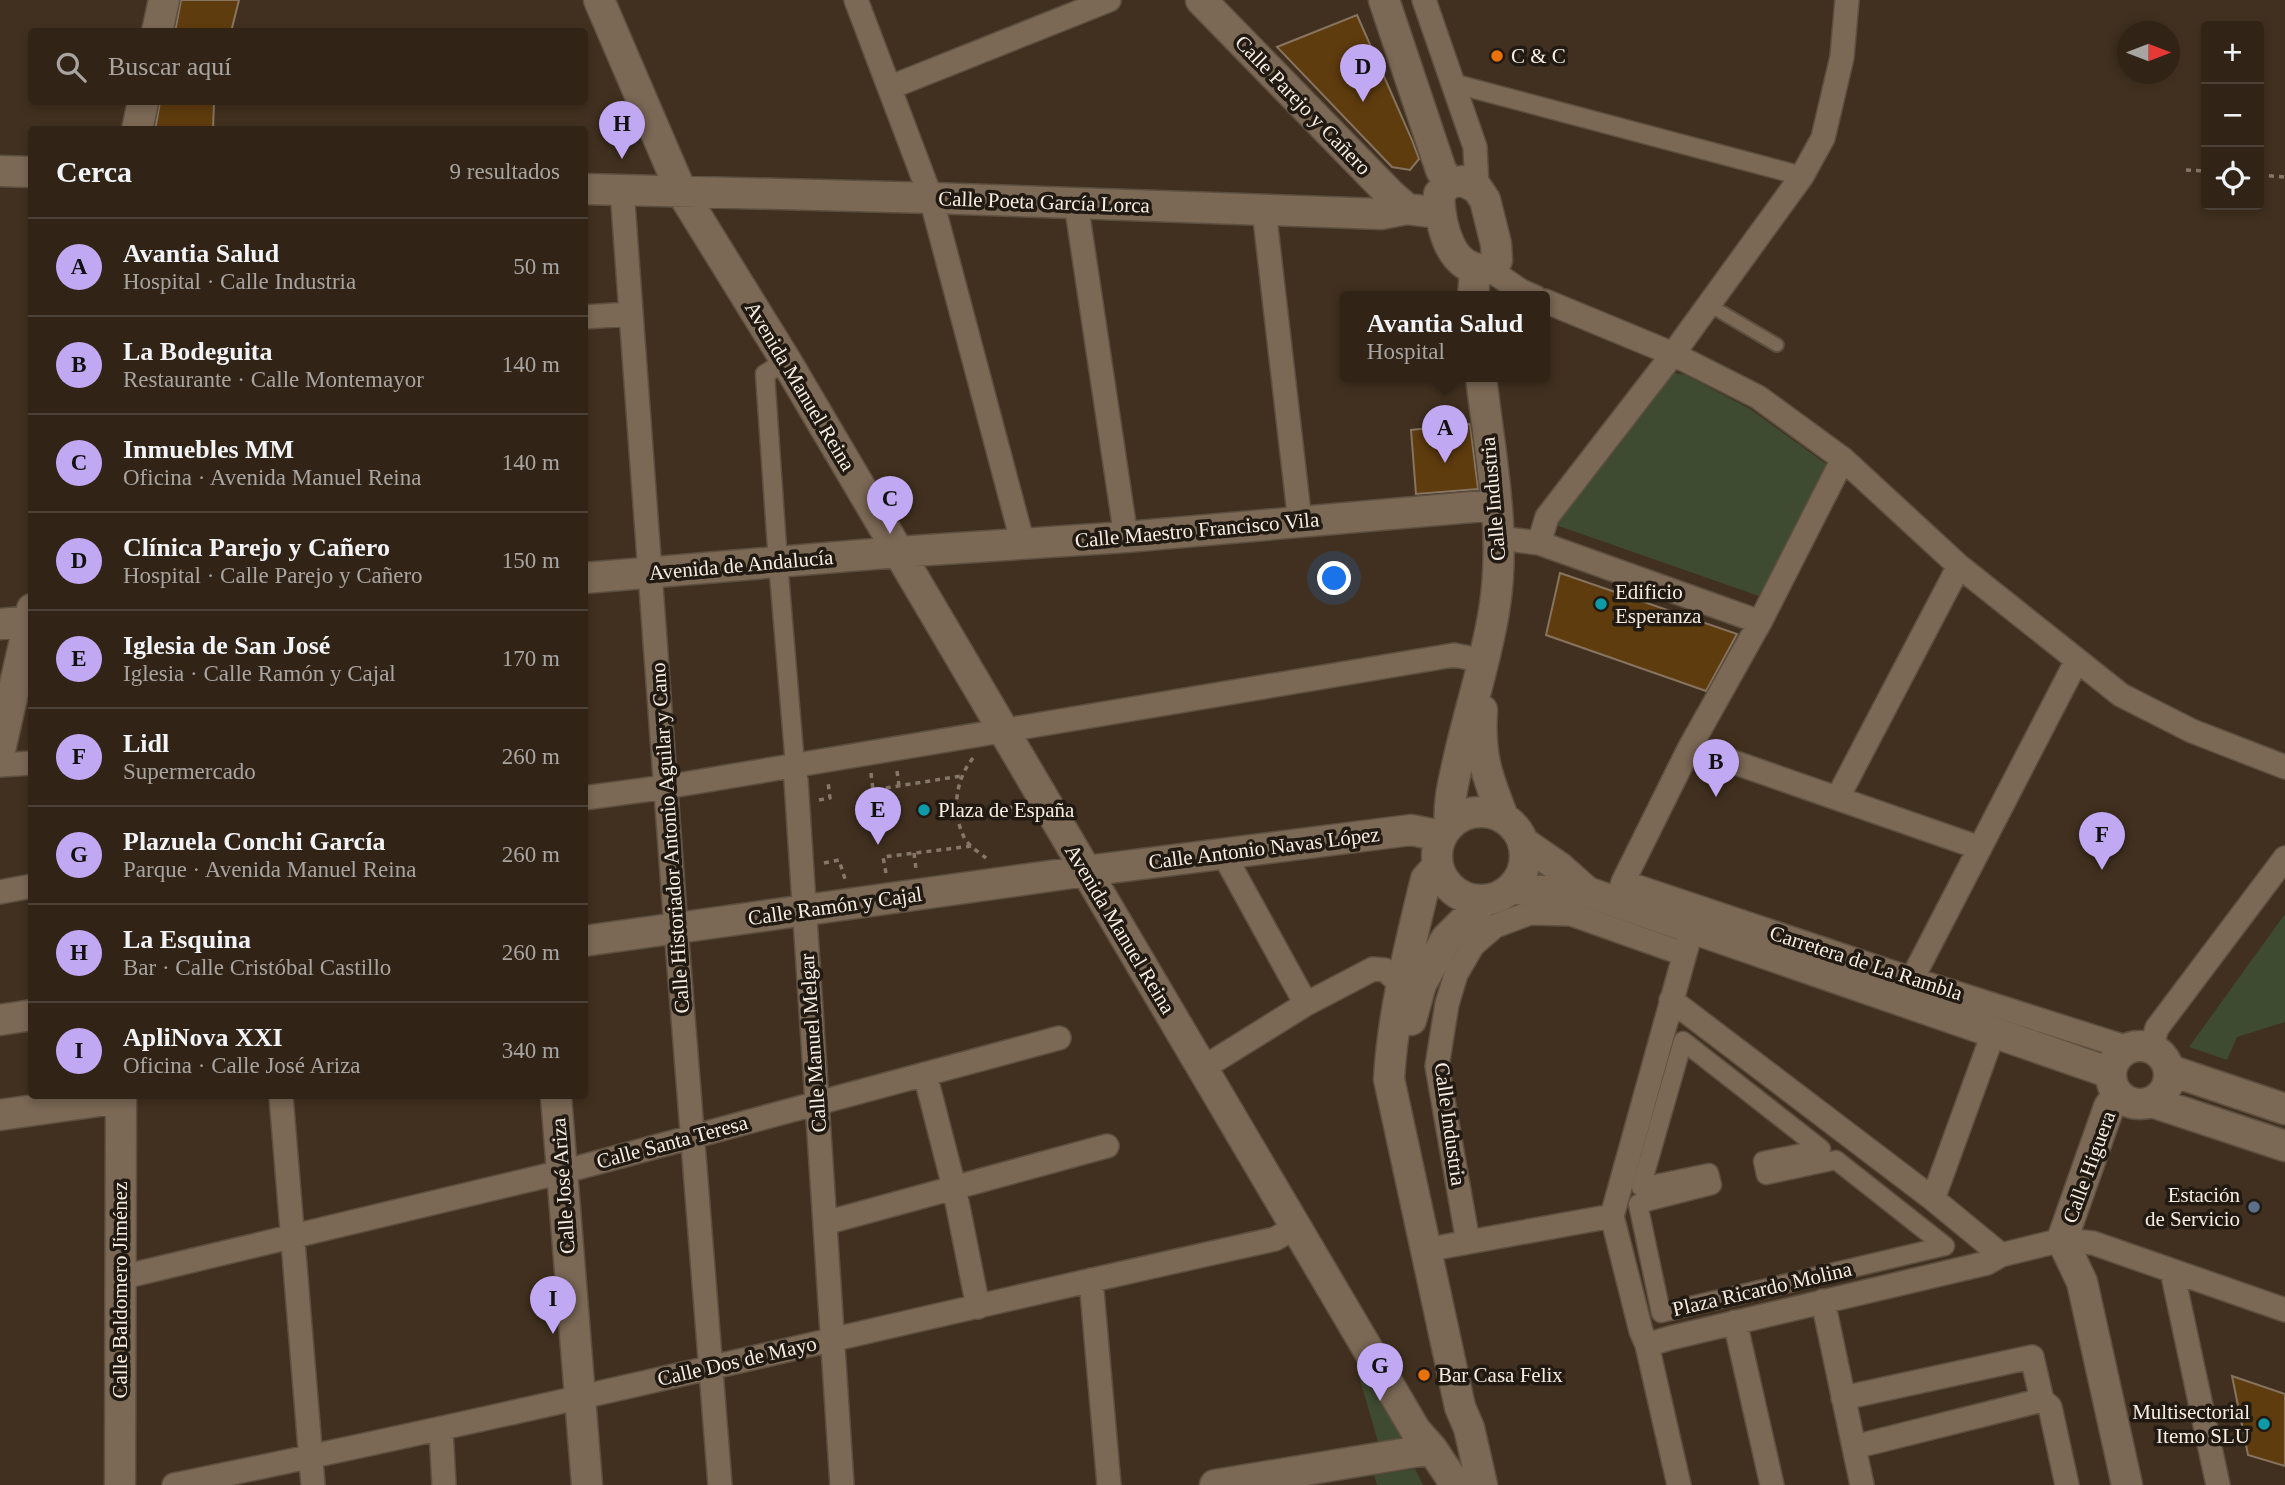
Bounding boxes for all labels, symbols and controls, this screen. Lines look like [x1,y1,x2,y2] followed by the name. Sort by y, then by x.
[2117,21,2180,84] north arrow
[2201,21,2264,210] map controls
[2201,21,2264,84] button: +
[28,28,588,105] search box
[1230,30,1376,180] street label: Calle Parejo y Cañero
[1340,44,1386,102] pin: D
[1511,44,1566,68] place label: C & C
[52,48,90,86] icon: search
[1489,48,1505,64] marker: C & C
[108,52,231,81] text: Buscar aquí
[2201,84,2264,147] button: −
[599,101,645,159] pin: H
[2201,147,2264,210] button: locate
[56,155,132,188] text: Cerca
[449,159,560,184] text: 9 resultados
[938,186,1151,218] street label: Calle Poeta García Lorca
[123,239,279,268] text: Avantia Salud
[71,254,87,279] text: A
[513,254,560,279] text: 50 m
[123,269,356,294] text: Hospital · Calle Industria
[1340,291,1550,382] popup
[740,297,860,476] street label: Avenida Manuel Reina
[1367,309,1523,338] text: Avantia Salud
[123,337,273,366] text: La Bodeguita
[1367,339,1445,364] text: Hospital
[71,352,87,377] text: B
[502,352,560,377] text: 140 m
[123,367,424,392] text: Restaurante · Calle Montemayor
[1422,405,1468,463] pin: A
[123,435,294,464] text: Inmuebles MM
[1476,435,1510,562] street label: Calle Industria
[71,450,87,475] text: C
[502,450,560,475] text: 140 m
[123,465,421,490] text: Oficina · Avenida Manuel Reina
[867,476,913,534] pin: C
[1074,507,1321,553] street label: Calle Maestro Francisco Vila
[123,533,390,562] text: Clínica Parejo y Cañero
[648,545,835,585] street label: Avenida de Andalucía
[71,548,87,573] text: D
[502,548,560,573] text: 150 m
[1317,561,1351,595] your location
[123,563,423,588] text: Hospital · Calle Parejo y Cañero
[1615,580,1702,628] place label: Edificio Esperanza
[1593,596,1609,612] marker: Edificio Esperanza
[123,631,330,660] text: Iglesia de San José
[71,646,87,671] text: E
[502,646,560,671] text: 170 m
[123,661,396,686] text: Iglesia · Calle Ramón y Cajal
[646,662,694,1014] street label: Calle Historiador Antonio Aguilar y Cano
[123,729,169,758] text: Lidl
[1693,739,1739,797] pin: B
[72,744,86,769] text: F
[502,744,560,769] text: 260 m
[123,759,256,784] text: Supermercado
[855,787,901,845] pin: E
[938,798,1075,822] place label: Plaza de España
[916,802,932,818] marker: Plaza de España
[2079,812,2125,870] pin: F
[1147,822,1381,874] street label: Calle Antonio Navas López
[123,827,385,856] text: Plazuela Conchi García
[1060,840,1180,1019] street label: Avenida Manuel Reina
[70,842,88,867] text: G
[502,842,560,867] text: 260 m
[123,857,416,882] text: Parque · Avenida Manuel Reina
[746,882,924,930] street label: Calle Ramón y Cajal
[1767,921,1966,1006] street label: Carretera de La Rambla
[123,925,251,954] text: La Esquina
[70,940,88,965] text: H
[502,940,560,965] text: 260 m
[795,953,831,1133] street label: Calle Manuel Melgar
[123,955,391,980] text: Bar · Calle Cristóbal Castillo
[123,1023,283,1052] text: ApliNova XXI
[75,1038,83,1063] text: I
[502,1038,560,1063] text: 340 m
[123,1053,361,1078] text: Oficina · Calle José Ariza
[1429,1061,1471,1188] street label: Calle Industria
[2058,1107,2121,1226] street label: Calle Higuera
[594,1110,751,1174] street label: Calle Santa Teresa
[546,1116,580,1255] street label: Calle José Ariza
[108,1182,132,1398] street label: Calle Baldomero Jiménez
[2145,1183,2240,1231] place label: Estación de Servicio
[2246,1199,2262,1215] marker: Estación de Servicio
[1670,1257,1855,1321] street label: Plaza Ricardo Molina
[530,1276,576,1334] pin: I
[655,1331,819,1391] street label: Calle Dos de Mayo
[1357,1343,1403,1401] pin: G
[1438,1363,1563,1387] place label: Bar Casa Felix
[1416,1367,1432,1383] marker: Bar Casa Felix
[2132,1400,2250,1448] place label: Multisectorial Itemo SLU
[2256,1416,2272,1432] marker: Multisectorial Itemo SLU

